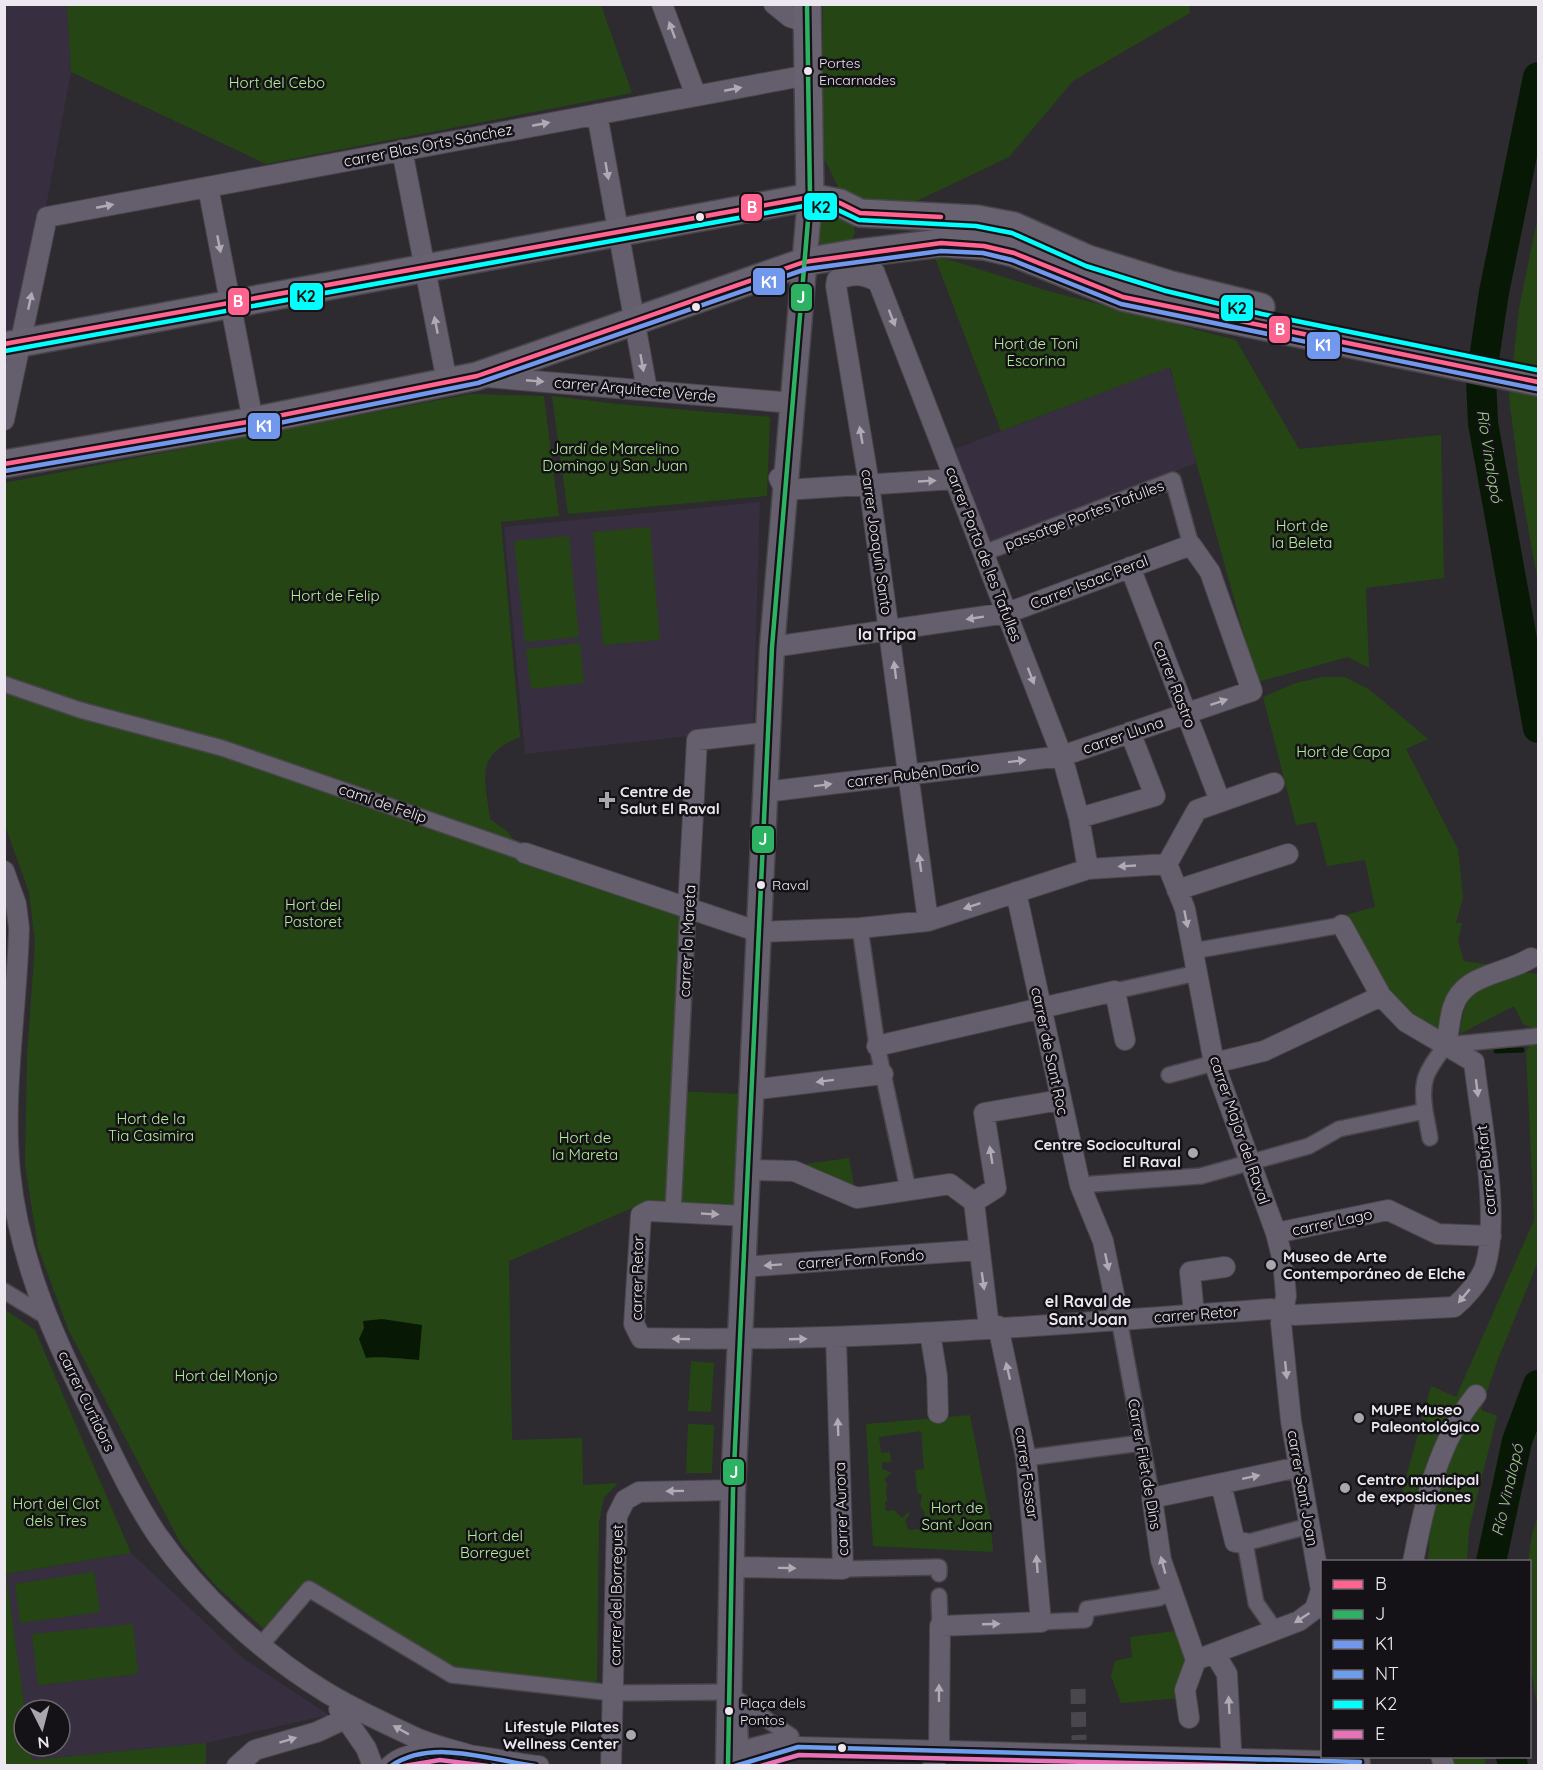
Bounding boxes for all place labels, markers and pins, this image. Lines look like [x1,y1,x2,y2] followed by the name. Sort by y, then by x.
[819,54,896,89] place label: Portes Encarnades
[802,65,814,77] marker: Portes Encarnades
[694,211,706,223] unlabelled marker
[690,301,702,313] unlabelled marker
[620,782,720,818] place label: Centre de Salut El Raval
[598,791,616,809] marker: Centre de Salut El Raval
[772,876,809,894] place label: Raval
[755,879,767,891] marker: Raval
[1034,1135,1181,1171] place label: Centre Sociocultural El Raval
[1186,1146,1200,1160] marker: Centre Sociocultural El Raval
[1283,1247,1466,1283] place label: Museo de Arte Contemporáneo de Elche
[1264,1258,1278,1272] marker: Museo de Arte Contemporáneo de Elche
[1371,1400,1480,1436] place label: MUPE Museo Paleontológico
[1352,1411,1366,1425] marker: MUPE Museo Paleontológico
[1357,1470,1479,1506] place label: Centro municipal de exposiciones
[1338,1481,1352,1495] marker: Centro municipal de exposiciones
[740,1694,806,1729] place label: Plaça dels Pontos
[723,1705,735,1717] marker: Plaça dels Pontos
[503,1717,619,1753] place label: Lifestyle Pilates Wellness Center
[624,1728,638,1742] marker: Lifestyle Pilates Wellness Center
[836,1742,848,1754] unlabelled marker

